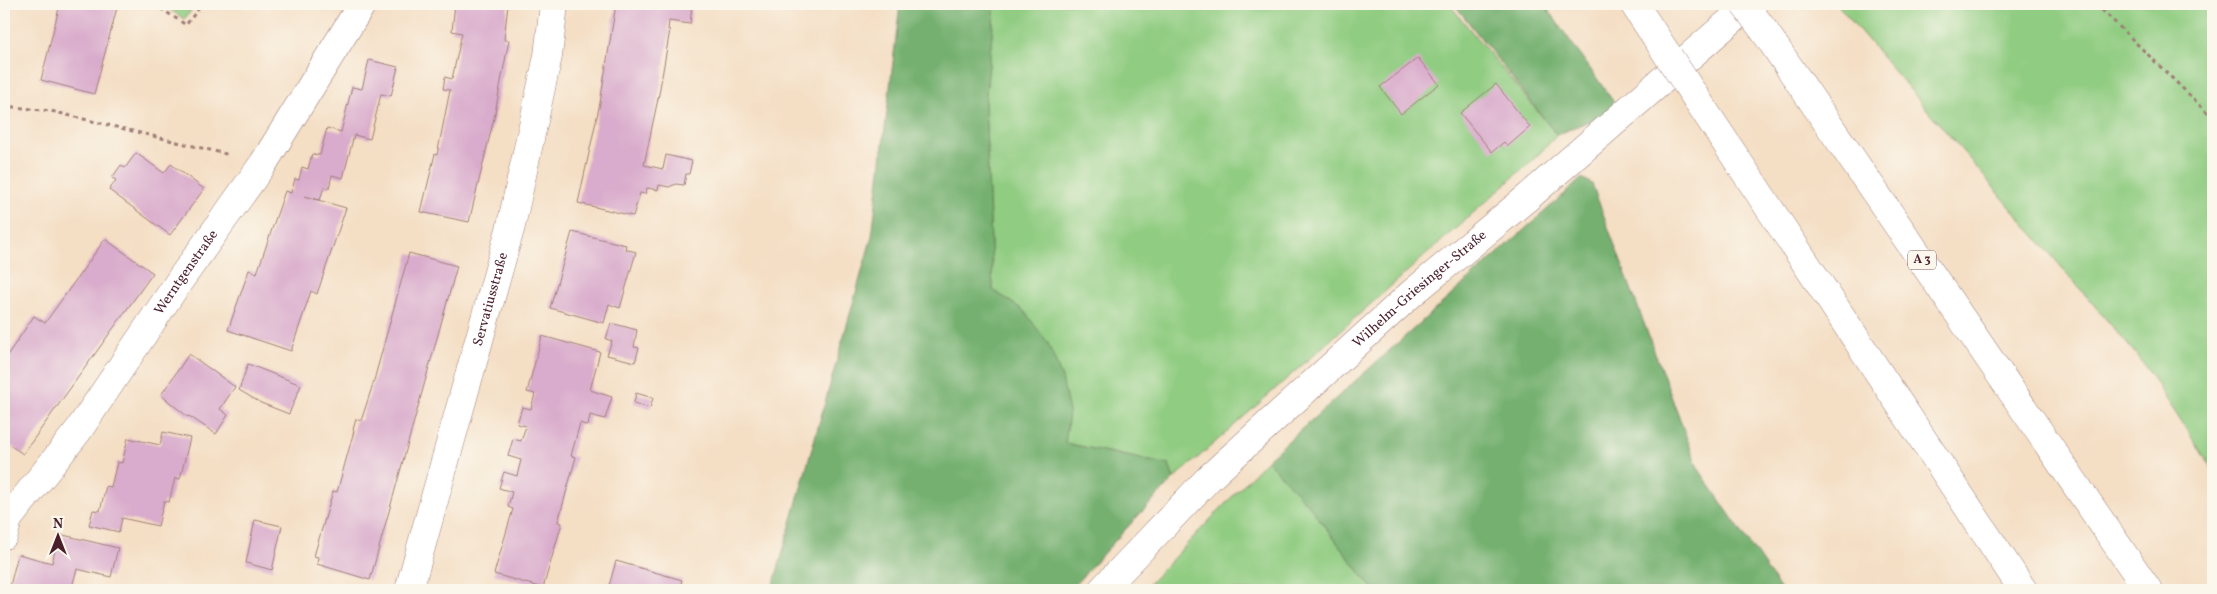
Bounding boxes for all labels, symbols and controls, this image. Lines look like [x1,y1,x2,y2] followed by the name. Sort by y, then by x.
[150,226,223,318] street label: Werntgenstraße
[1349,226,1491,352] street label: Wilhelm-Griesinger-Straße
[468,250,513,348] street label: Servatiusstraße
[1908,250,1936,270] road number: A 3
[32,512,82,562] north arrow
[53,515,63,534] text: N

